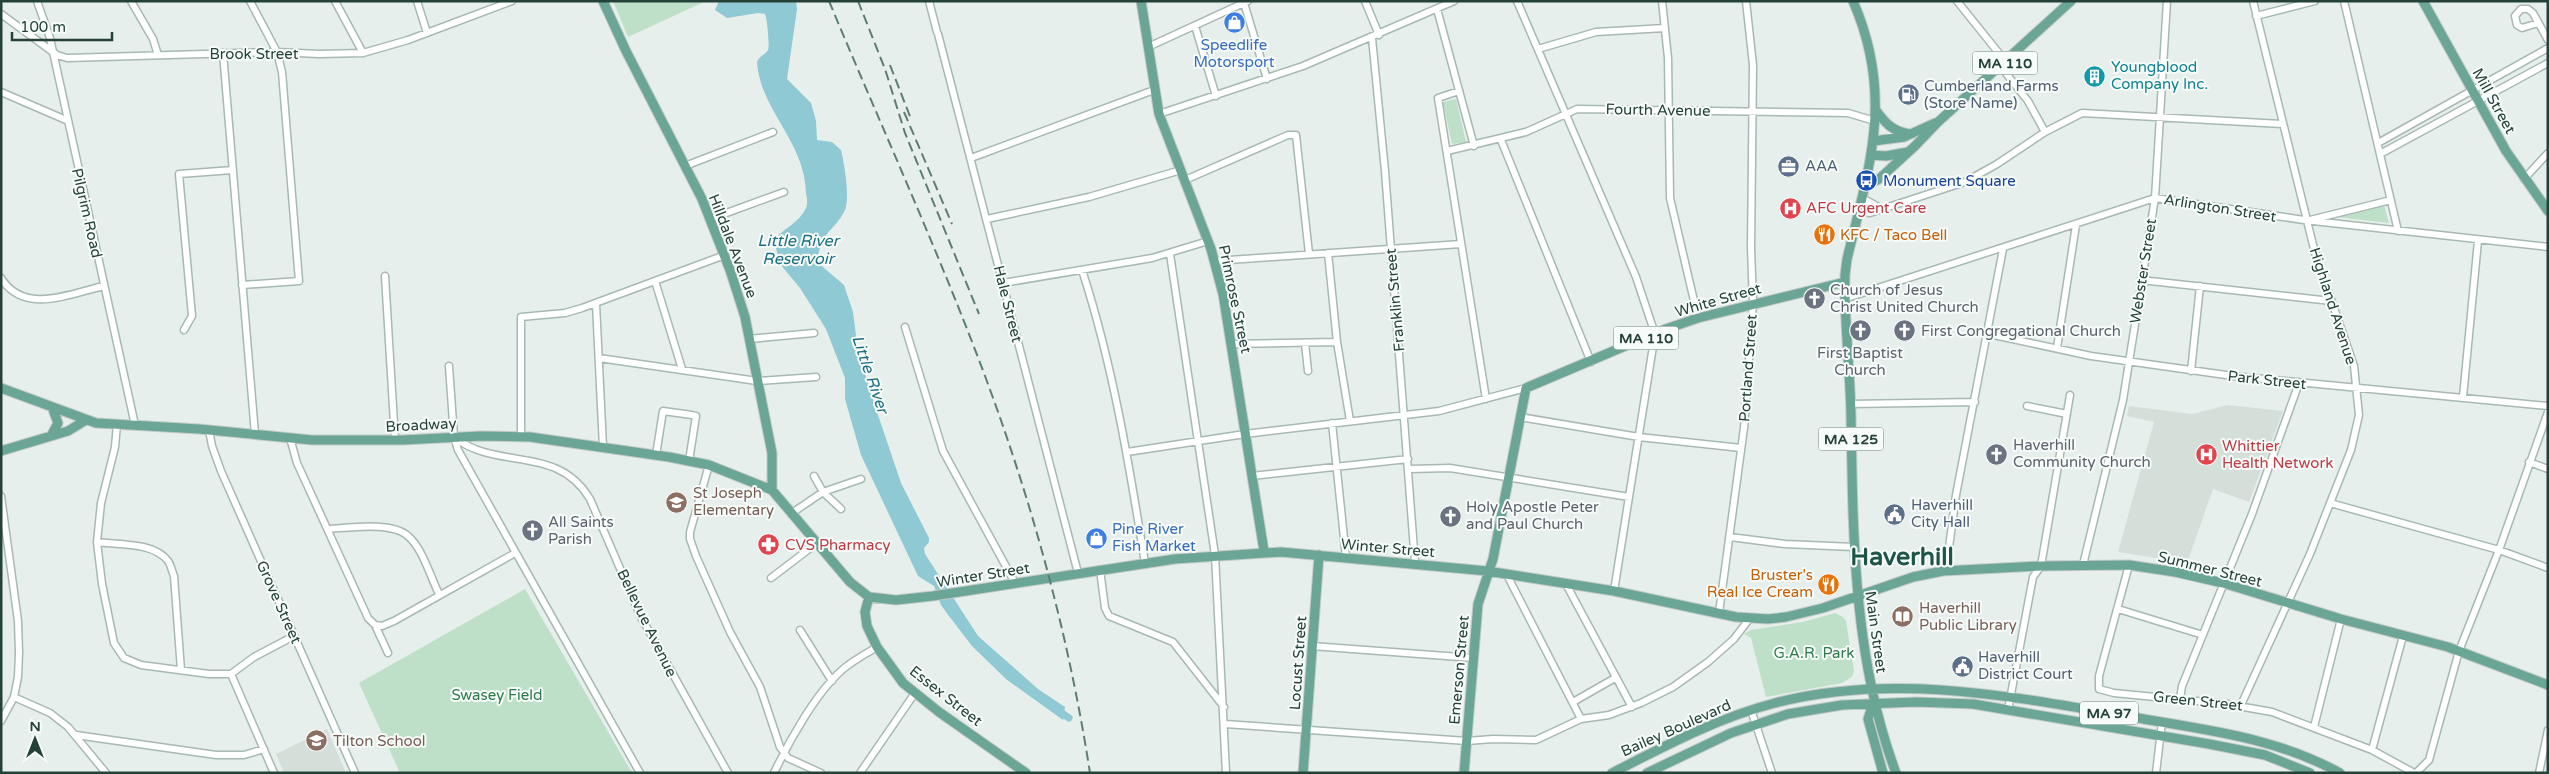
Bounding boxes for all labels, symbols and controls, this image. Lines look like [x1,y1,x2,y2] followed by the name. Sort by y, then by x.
[12,10,112,42] scale bar
[1222,10,1246,34] shop icon: Speedlife Motorsport
[20,18,66,36] text: 100 m
[1193,36,1275,71] place label: Speedlife Motorsport
[210,45,299,63] street label: Brook Street
[1972,52,2038,74] road number: MA 110
[2111,58,2208,93] place label: Youngblood Company Inc.
[2083,64,2107,88] building icon: Youngblood Company Inc.
[2469,65,2520,137] street label: Mill Street
[1924,77,2059,112] place label: Cumberland Farms (Store Name)
[1896,83,1920,107] fuel station icon: Cumberland Farms (Store Name)
[1605,100,1711,120] street label: Fourth Avenue
[1777,154,1801,178] office icon: AAA
[1805,157,1838,175] place label: AAA
[68,166,106,260] street label: Pilgrim Road
[1855,169,1879,193] bus stop icon: Monument Square
[1883,172,2016,190] place label: Monument Square
[2163,190,2278,226] street label: Arlington Street
[705,191,761,301] street label: Hilldale Avenue
[1778,196,1802,220] hospital icon: AFC Urgent Care
[1806,199,1926,217] place label: AFC Urgent Care
[2126,217,2160,325] street label: Webster Street
[1812,223,1836,247] restaurant icon: KFC / Taco Bell
[1840,226,1947,244] place label: KFC / Taco Bell
[757,231,841,269] water label: Little River Reservoir
[1215,243,1255,355] street label: Primrose Street
[2306,245,2360,367] street label: Highland Avenue
[1381,247,1408,352] street label: Franklin Street
[990,264,1026,345] street label: Hale Street
[1673,279,1763,321] street label: White Street
[1830,281,1979,316] place label: Church of Jesus Christ United Church
[1802,287,1826,311] church icon: Church of Jesus Christ United Church
[1735,313,1761,423] street label: Portland Street
[1848,318,1872,342] church icon: First Baptist Church
[1893,319,1917,343] church icon: First Congregational Church
[1921,322,2121,340] place label: First Congregational Church
[1614,326,1678,349] road number: MA 110
[847,333,893,418] water label: Little River
[1817,344,1903,379] place label: First Baptist Church
[2227,367,2307,393] street label: Park Street
[385,414,457,436] street label: Broadway
[1818,428,1884,450] road number: MA 125
[2013,436,2151,471] place label: Haverhill Community Church
[2222,437,2333,472] place label: Whittier Health Network
[1985,442,2009,466] church icon: Haverhill Community Church
[2194,443,2218,467] hospital icon: Whittier Health Network
[693,484,774,519] place label: St Joseph Elementary
[665,490,689,514] school or university icon: St Joseph Elementary
[1911,496,1973,531] place label: Haverhill City Hall
[1466,498,1599,533] place label: Holy Apostle Peter and Paul Church
[1883,502,1907,526] public building icon: Haverhill City Hall
[1438,504,1462,528] church icon: Holy Apostle Peter and Paul Church
[548,513,614,548] place label: All Saints Parish
[520,519,544,543] church icon: All Saints Parish
[1112,520,1196,555] place label: Pine River Fish Market
[1084,526,1108,550] shop icon: Pine River Fish Market
[757,533,781,557] pharmacy icon: CVS Pharmacy
[1340,535,1436,561] street label: Winter Street
[785,536,890,554] place label: CVS Pharmacy
[1850,542,1954,572] district label: Haverhill
[2156,547,2264,591] street label: Summer Street
[253,558,305,647] street label: Grove Street
[935,559,1031,591] street label: Winter Street
[613,566,681,680] street label: Bellevue Avenue
[1707,566,1813,601] place label: Bruster's Real Ice Cream
[1817,572,1841,596] restaurant icon: Bruster's Real Ice Cream
[1861,590,1891,674] street label: Main Street
[1919,599,2017,634] place label: Haverhill Public Library
[1891,605,1915,629] library icon: Haverhill Public Library
[1445,614,1473,725] street label: Emerson Street
[1286,615,1310,711] street label: Locust Street
[1774,644,1854,662] park label: G.A.R. Park
[1978,648,2073,683] place label: Haverhill District Court
[1950,654,1974,678] public building icon: Haverhill District Court
[906,662,986,730] street label: Essex Street
[452,686,542,704] park label: Swasey Field
[2152,687,2244,715] street label: Green Street
[1618,696,1734,760] street label: Bailey Boulevard
[2080,701,2138,724] road number: MA 97
[10,714,60,764] north arrow
[29,718,41,735] text: N
[305,729,329,753] school or university icon: Tilton School
[333,732,426,750] place label: Tilton School

